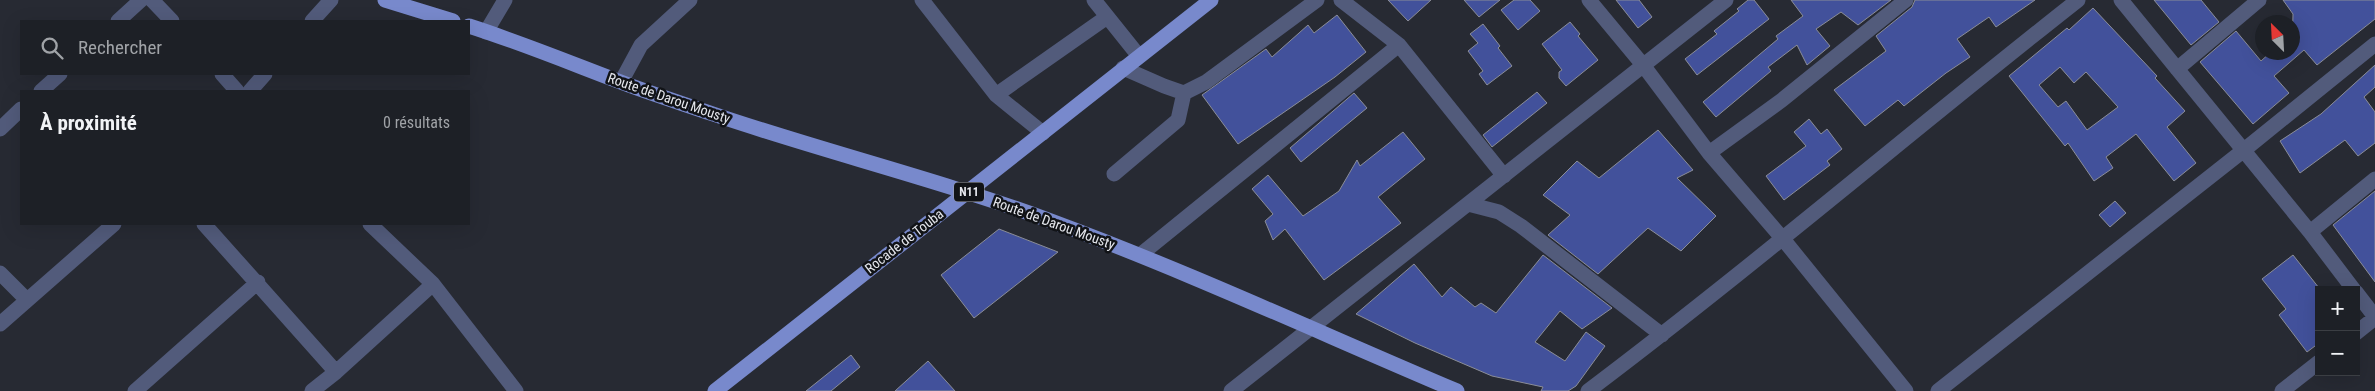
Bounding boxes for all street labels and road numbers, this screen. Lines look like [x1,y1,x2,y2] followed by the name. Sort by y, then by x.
[606,70,732,127] street label: Route de Darou Mousty
[954,182,984,202] road number: N11
[991,194,1117,253] street label: Route de Darou Mousty
[862,206,946,276] street label: Rocade de Touba

